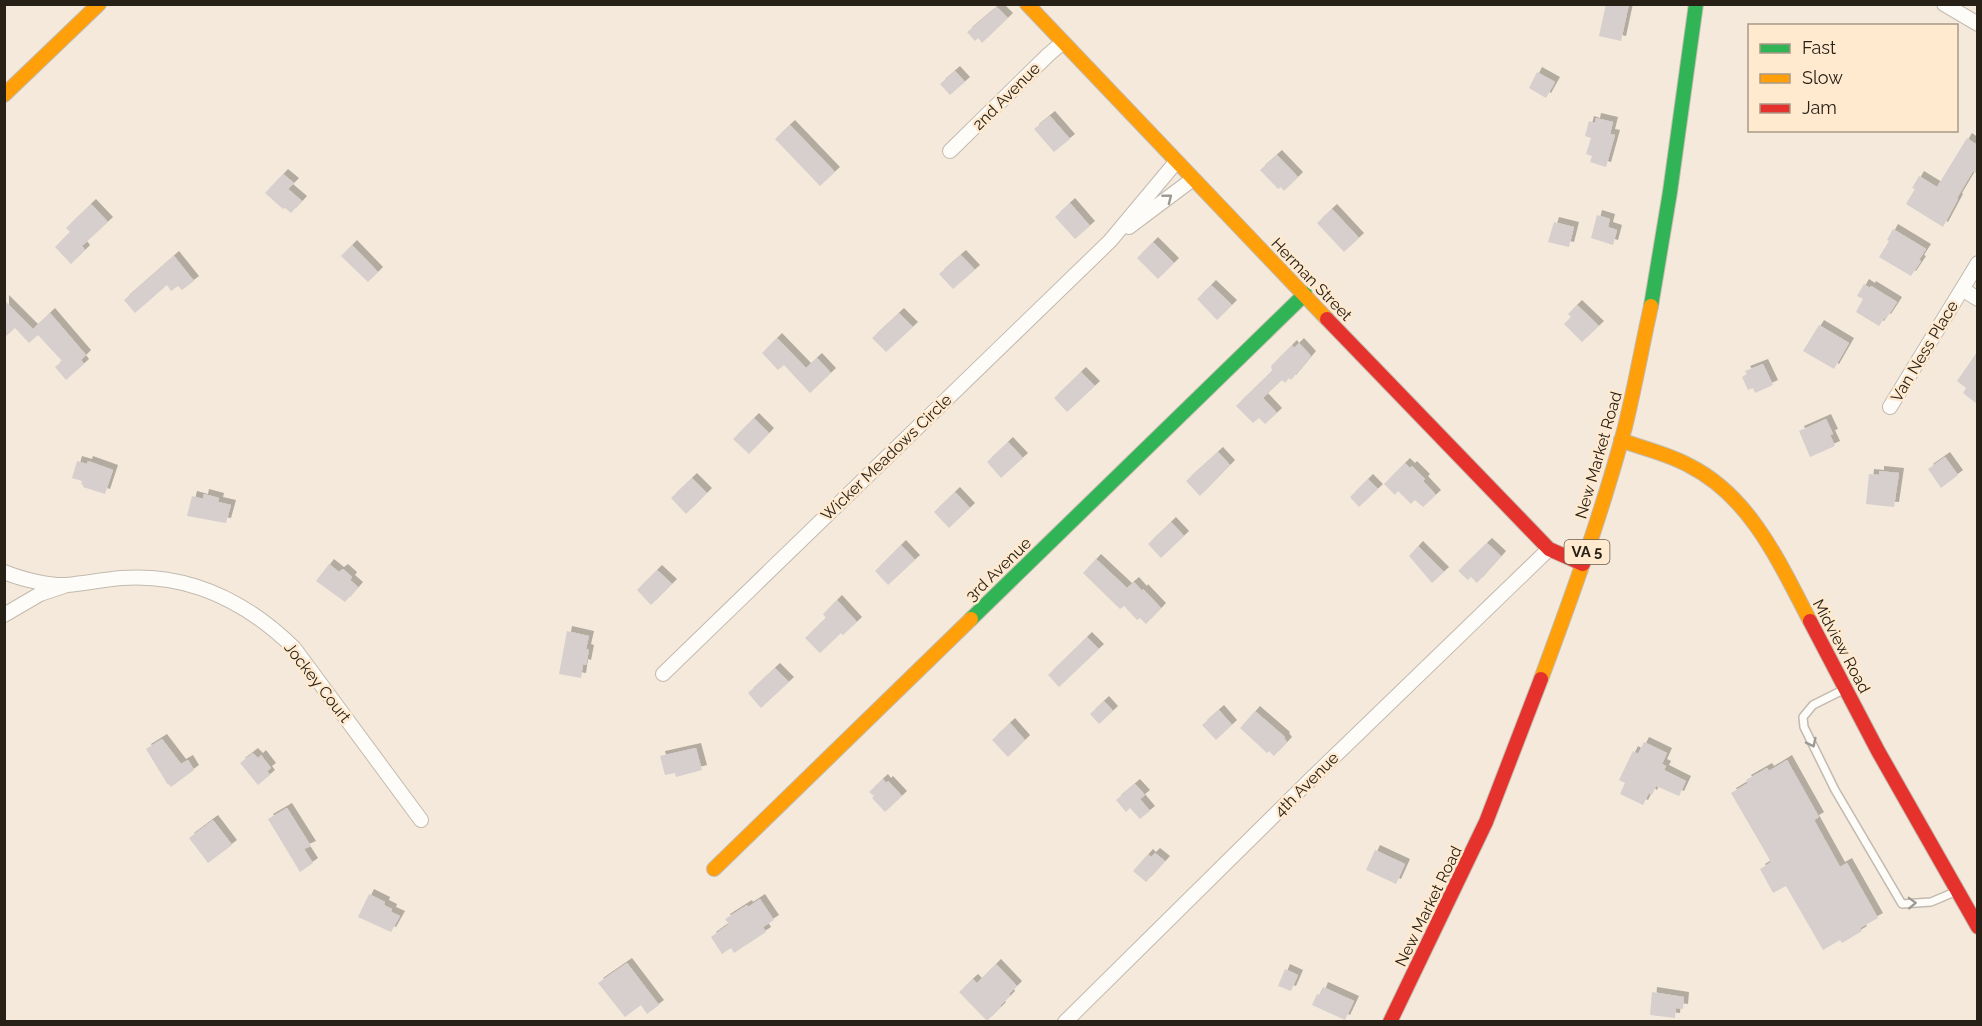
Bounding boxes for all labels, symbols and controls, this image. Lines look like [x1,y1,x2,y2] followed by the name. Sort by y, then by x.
[1748,24,1958,132] legend
[1802,37,1836,58] text: Fast
[969,59,1044,134] street label: 2nd Avenue
[1802,67,1843,88] text: Slow
[1802,97,1837,118] text: Jam
[1162,195,1173,206] one-way arrow
[1267,234,1356,325] street label: Herman Street
[1887,297,1962,405] street label: Van Ness Place
[1571,389,1626,521] street label: New Market Road
[817,390,956,525] street label: Wicker Meadows Circle
[962,533,1035,605] street label: 3rd Avenue
[1564,540,1610,564] road number: VA 5
[1809,596,1874,697] street label: Midview Road
[280,638,355,727] street label: Jockey Court
[1804,736,1816,747] one-way arrow
[1270,748,1342,820] street label: 4th Avenue
[1391,843,1466,969] street label: New Market Road
[1908,897,1917,910] one-way arrow

